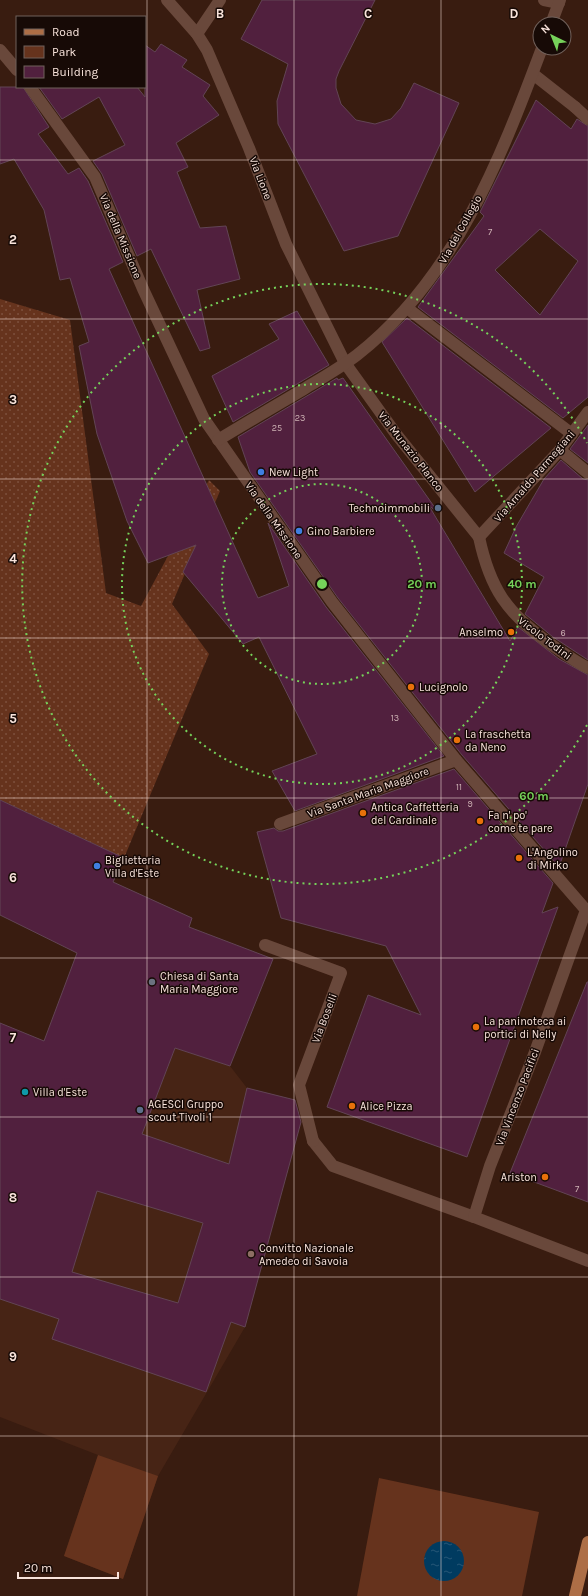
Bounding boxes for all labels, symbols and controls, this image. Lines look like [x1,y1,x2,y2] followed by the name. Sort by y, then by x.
[216,6,224,21] text: B
[364,6,372,21] text: C
[510,6,519,21] text: D
[16,16,146,88] legend
[532,16,572,56] north arrow
[538,22,553,36] text: N
[52,25,80,39] text: Road
[52,45,77,59] text: Park
[52,65,99,79] text: Building
[246,155,275,202] street label: Via Lione
[97,192,144,281] street label: Via della Missione
[436,193,485,266] street label: Via del Collegio
[488,227,493,237] house number: 7
[9,232,17,247] text: 2
[9,392,17,407] text: 3
[375,409,446,494] street label: Via Munazio Planco
[295,413,305,423] house number: 23
[440,421,443,431] house number: 1
[272,423,282,433] house number: 25
[491,428,578,525] street label: Via Arnaldo Parmegiani
[269,466,318,479] place label: New Light
[256,467,266,477] marker: New Light
[242,479,305,562] street label: Via della Missione
[349,502,430,515] place label: Technoimmobili
[433,503,443,513] marker: Technoimmobili
[307,525,375,538] place label: Gino Barbiere
[294,526,304,536] marker: Gino Barbiere
[9,551,17,566] text: 4
[315,577,329,591] centre of rings
[407,577,437,591] text: 20 m
[507,577,537,591] text: 40 m
[516,614,574,663] street label: Vicolo Todini
[459,626,503,639] place label: Anselmo
[506,627,516,637] marker: Anselmo
[560,628,566,638] house number: 6
[419,681,468,694] place label: Lucignolo
[406,682,416,692] marker: Lucignolo
[9,711,17,726] text: 5
[391,713,399,723] house number: 13
[465,728,531,754] place label: La fraschetta da Neno
[452,735,462,745] marker: La fraschetta da Neno
[306,764,431,821] street label: Via Santa Maria Maggiore
[456,782,462,792] house number: 11
[519,789,549,803] text: 60 m
[467,799,473,809] house number: 9
[371,801,459,827] place label: Antica Caffetteria del Cardinale
[358,808,368,818] marker: Antica Caffetteria del Cardinale
[488,809,553,835] place label: Fa n' po' come te pare
[475,816,485,826] marker: Fa n' po' come te pare
[527,846,578,872] place label: L'Angolino di Mirko
[514,853,524,863] marker: L'Angolino di Mirko
[105,854,161,880] place label: Biglietteria Villa d'Este
[92,861,102,871] marker: Biglietteria Villa d'Este
[9,870,17,885] text: 6
[160,970,239,996] place label: Chiesa di Santa Maria Maggiore
[147,977,157,987] marker: Chiesa di Santa Maria Maggiore
[309,992,340,1045] street label: Via Boselli
[484,1015,566,1041] place label: La paninoteca ai portici di Nelly
[471,1022,481,1032] marker: La paninoteca ai portici di Nelly
[10,1030,17,1045] text: 7
[493,1047,542,1148] street label: Via Vincenzo Pacifici
[33,1086,87,1099] place label: Villa d'Este
[20,1087,30,1097] marker: Villa d'Este
[148,1098,223,1124] place label: AGESCI Gruppo scout Tivoli 1
[360,1100,412,1113] place label: Alice Pizza
[347,1101,357,1111] marker: Alice Pizza
[135,1105,145,1115] marker: AGESCI Gruppo scout Tivoli 1
[501,1171,537,1184] place label: Ariston
[540,1172,550,1182] marker: Ariston
[575,1184,580,1194] house number: 7
[9,1190,17,1205] text: 8
[259,1242,354,1268] place label: Convitto Nazionale Amedeo di Savoia
[246,1249,256,1259] marker: Convitto Nazionale Amedeo di Savoia
[9,1349,17,1364] text: 9
[18,1554,118,1580] scale bar
[24,1561,52,1575] text: 20 m

